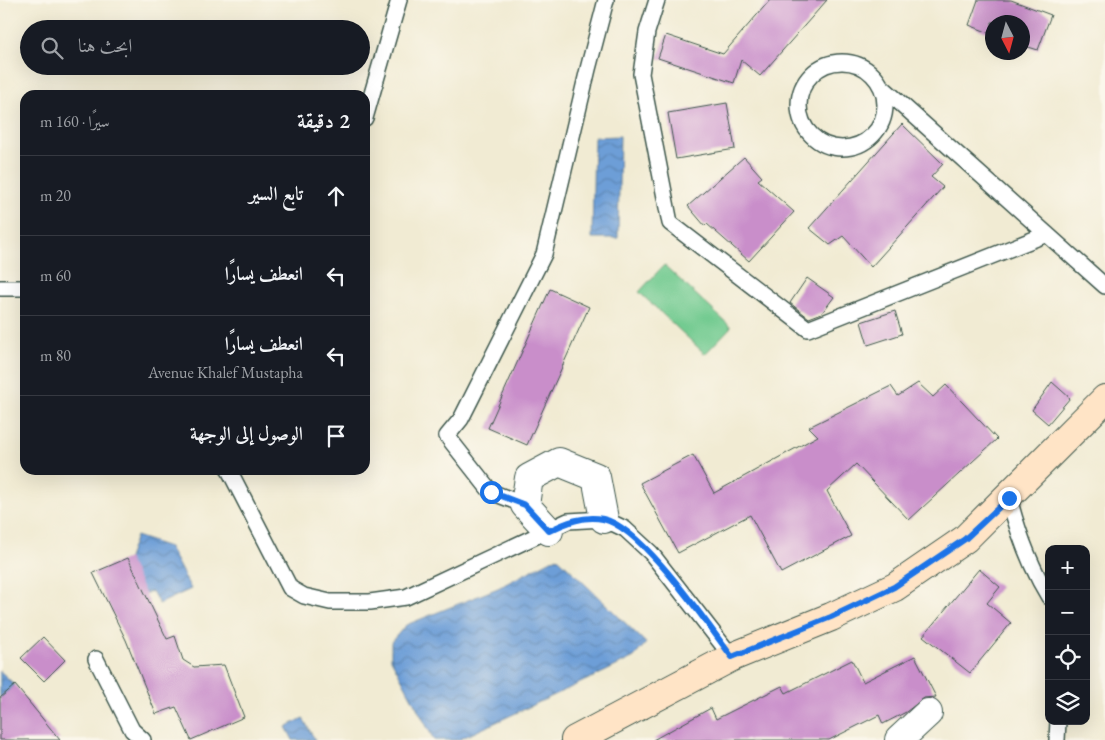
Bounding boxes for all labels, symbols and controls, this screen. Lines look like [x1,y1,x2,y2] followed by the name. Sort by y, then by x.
[985,15,1030,60] north arrow
[20,20,370,75] search box
[78,33,132,58] text: ابحث هنا
[38,34,66,62] icon: search
[297,107,350,134] text: 2 دقيقة
[40,111,110,132] text: سيرًا · 160 m
[249,181,303,206] text: تابع السير
[322,182,350,210] icon: ahead
[40,185,71,206] text: 20 m
[225,261,303,286] text: انعطف يسارًا
[322,262,350,290] icon: left
[40,265,71,286] text: 60 m
[225,331,303,356] text: انعطف يسارًا
[322,342,350,370] icon: left
[40,345,71,366] text: 80 m
[148,362,303,383] text: Avenue Khalef Mustapha
[190,421,303,446] text: الوصول إلى الوجهة
[322,422,350,450] icon: arrive
[480,481,503,504] route start
[998,487,1021,510] route end
[1045,545,1090,725] map controls
[1045,545,1090,590] button: +
[1045,590,1090,635] button: −
[1045,635,1090,680] button: locate
[1045,680,1090,725] button: layers

